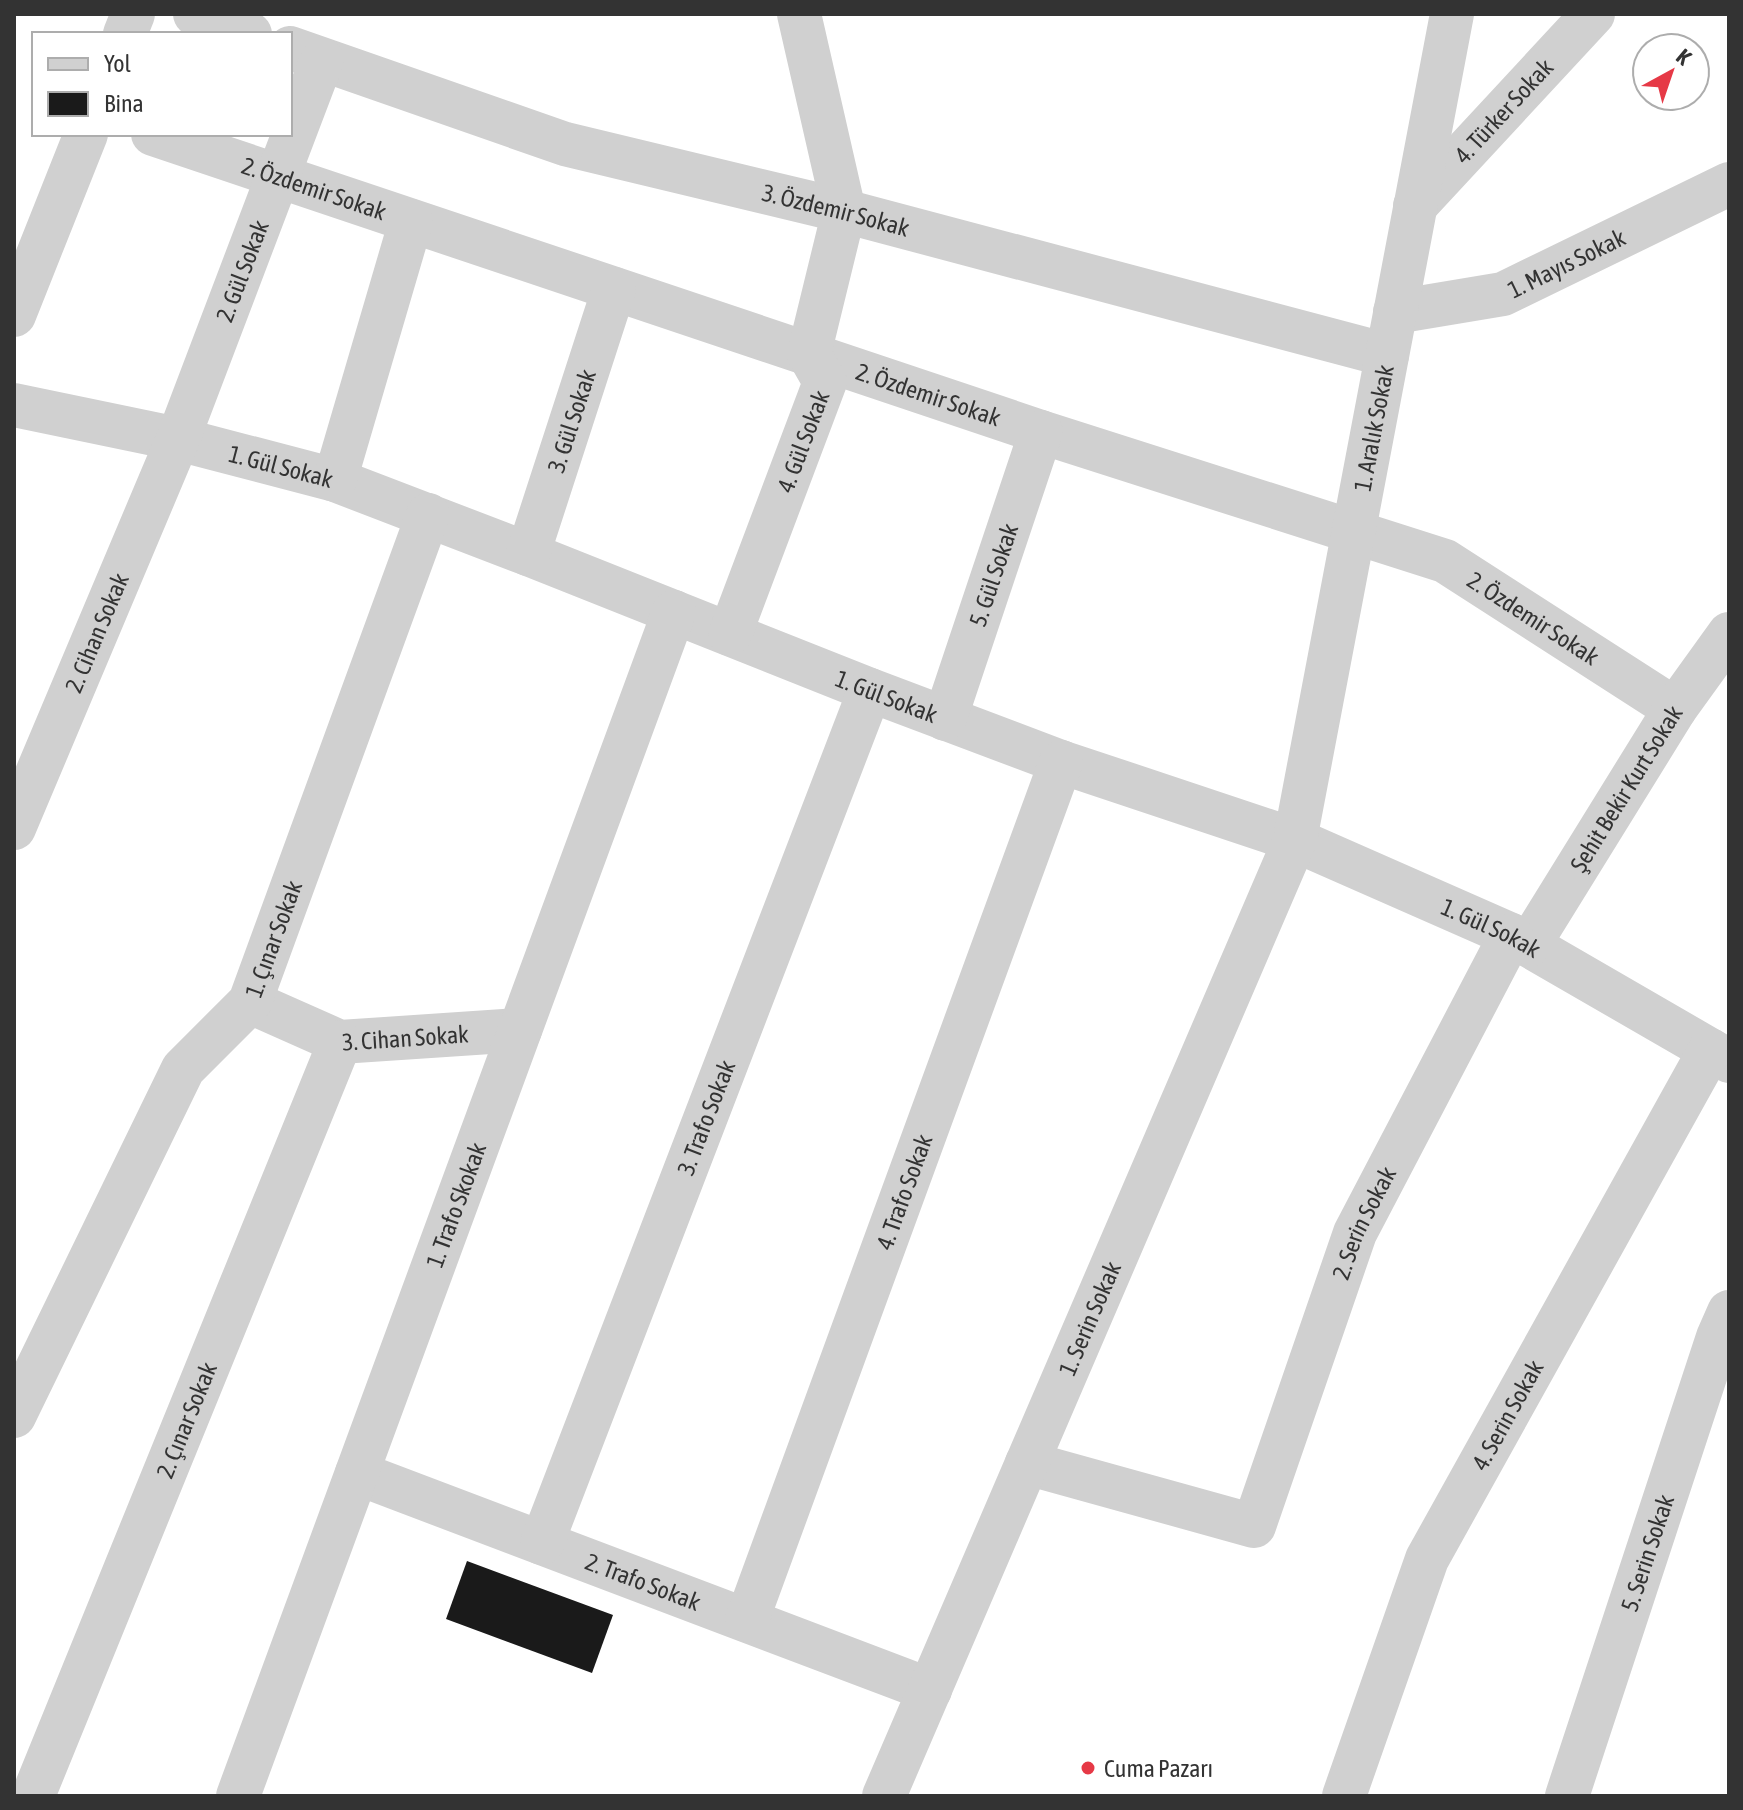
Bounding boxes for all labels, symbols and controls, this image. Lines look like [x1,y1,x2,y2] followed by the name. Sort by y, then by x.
[32,32,292,136] legend
[1631,32,1711,112] north arrow
[1671,43,1697,70] text: K
[104,50,132,77] text: Yol
[1449,53,1558,168] street label: 4. Türker Sokak
[104,90,144,117] text: Bina
[239,151,390,225] street label: 2. Özdemir Sokak
[760,178,913,241] street label: 3. Özdemir Sokak
[210,216,274,325] street label: 2. Gül Sokak
[1503,223,1630,303] street label: 1. Mayıs Sokak
[853,358,1005,431] street label: 2. Özdemir Sokak
[1348,362,1399,493] street label: 1. Aralık Sokak
[542,366,601,476] street label: 3. Gül Sokak
[771,386,834,496] street label: 4. Gül Sokak
[226,439,336,493] street label: 1. Gül Sokak
[964,520,1023,630] street label: 5. Gül Sokak
[1463,566,1604,670] street label: 2. Özdemir Sokak
[59,569,134,696] street label: 2. Cihan Sokak
[832,664,941,728] street label: 1. Gül Sokak
[1564,700,1688,877] street label: Şehit Bekir Kurt Sokak
[239,876,307,1001] street label: 1. Çınar Sokak
[1437,893,1546,963] street label: 1. Gül Sokak
[341,1020,470,1055] street label: 3. Cihan Sokak
[671,1056,740,1179] street label: 3. Trafo Sokak
[870,1130,937,1253] street label: 4. Trafo Sokak
[420,1138,491,1271] street label: 1. Trafo Skokak
[1327,1162,1401,1283] street label: 2. Serin Sokak
[1053,1257,1126,1379] street label: 1. Serin Sokak
[1466,1355,1549,1474] street label: 4. Serin Sokak
[151,1358,222,1482] street label: 2. Çınar Sokak
[1615,1491,1679,1615] street label: 5. Serin Sokak
[582,1547,705,1616] street label: 2. Trafo Sokak
[1104,1755,1213,1782] place label: Cuma Pazarı
[1079,1759,1097,1777] marker: Cuma Pazarı

